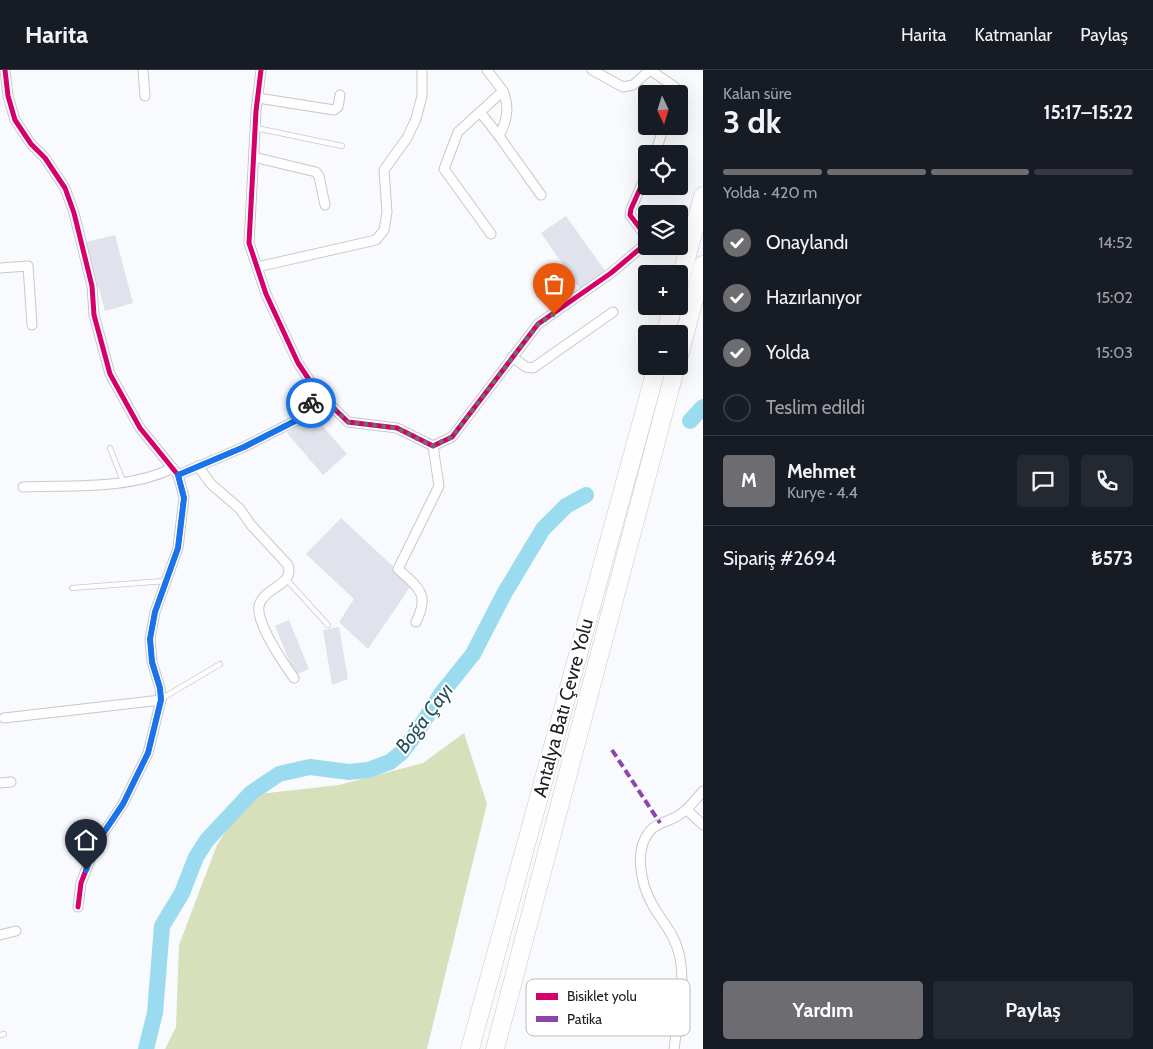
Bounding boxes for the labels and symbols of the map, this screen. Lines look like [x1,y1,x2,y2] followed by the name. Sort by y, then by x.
[638,85,688,135] north arrow
[533,263,575,314] pin
[286,378,336,428] courier
[528,616,598,800] street label: Antalya Batı Çevre Yolu
[390,678,458,758] water label: Boğa Çayı
[65,819,107,870] pin
[526,979,690,1036] legend
[567,987,637,1005] text: Bisiklet yolu
[567,1010,602,1028] text: Patika

